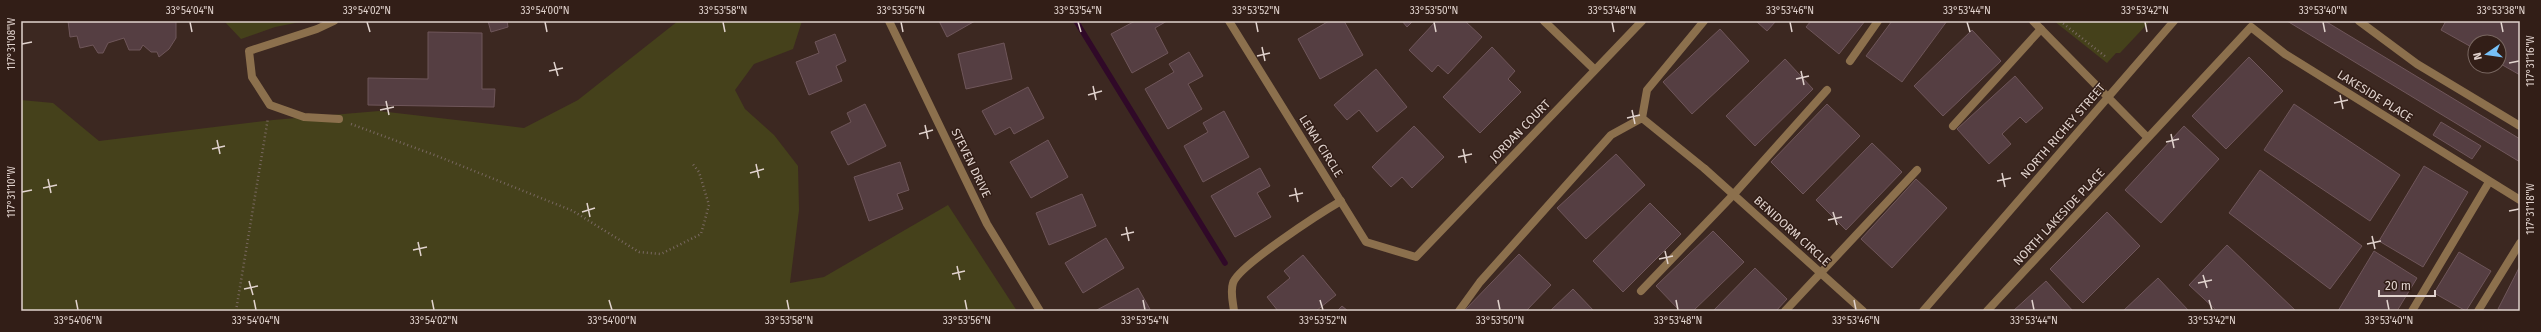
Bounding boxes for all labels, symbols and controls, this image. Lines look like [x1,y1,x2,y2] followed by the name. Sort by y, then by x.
[166,5,214,17] text: 33°54'04"N
[343,5,391,17] text: 33°54'02"N
[520,5,570,17] text: 33°54'00"N
[699,5,747,17] text: 33°53'58"N
[877,5,925,17] text: 33°53'56"N
[1054,5,1102,17] text: 33°53'54"N
[1232,5,1280,17] text: 33°53'52"N
[1410,5,1458,17] text: 33°53'50"N
[1588,5,1636,17] text: 33°53'48"N
[1766,5,1814,17] text: 33°53'46"N
[1943,5,1991,17] text: 33°53'44"N
[2121,5,2169,17] text: 33°53'42"N
[2299,5,2347,17] text: 33°53'40"N
[2477,5,2525,17] text: 33°53'38"N
[6,17,18,70] text: 117°31'08"W
[2467,34,2507,74] north arrow
[2525,35,2537,87] text: 117°31'16"W
[2471,51,2485,61] text: N
[2335,67,2415,125] street label: LAKESIDE PLACE
[2018,80,2109,182] street label: NORTH RICHEY STREET
[1487,96,1554,165] street label: JORDAN COURT
[1296,112,1346,180] street label: LENAI CIRCLE
[948,126,994,200] street label: STEVEN DRIVE
[6,165,18,218] text: 117°31'10"W
[2010,166,2108,268] street label: NORTH LAKESIDE PLACE
[2525,183,2537,235] text: 117°31'18"W
[1751,193,1833,269] street label: BENIDORM CIRCLE
[2379,272,2435,298] scale bar
[2385,279,2411,293] text: 20 m
[54,315,102,327] text: 33°54'06"N
[232,315,280,327] text: 33°54'04"N
[410,315,458,327] text: 33°54'02"N
[587,315,637,327] text: 33°54'00"N
[765,315,813,327] text: 33°53'58"N
[943,315,991,327] text: 33°53'56"N
[1121,315,1169,327] text: 33°53'54"N
[1299,315,1347,327] text: 33°53'52"N
[1476,315,1524,327] text: 33°53'50"N
[1654,315,1702,327] text: 33°53'48"N
[1832,315,1880,327] text: 33°53'46"N
[2010,315,2058,327] text: 33°53'44"N
[2188,315,2236,327] text: 33°53'42"N
[2365,315,2413,327] text: 33°53'40"N

